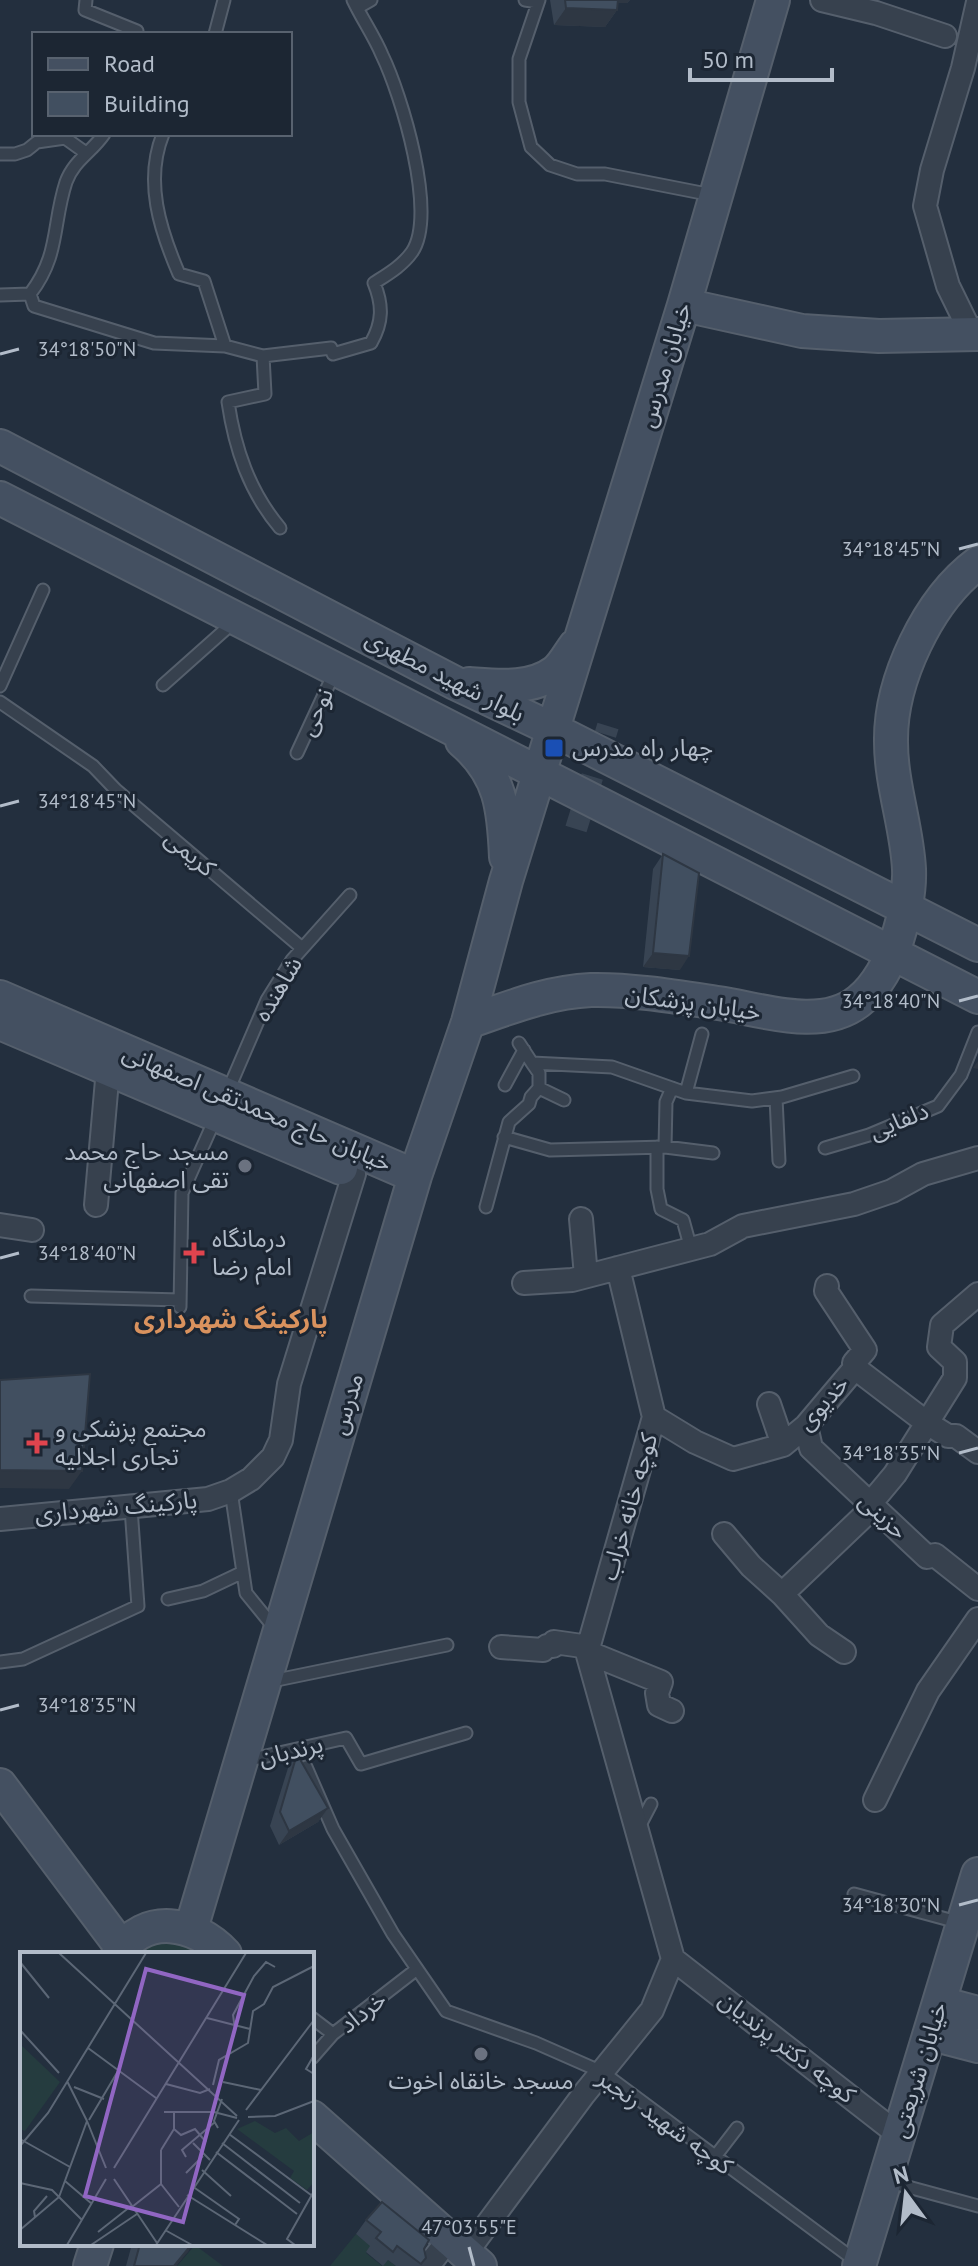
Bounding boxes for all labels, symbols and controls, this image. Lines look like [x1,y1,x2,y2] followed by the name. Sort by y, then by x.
[32,32,292,136] legend
[690,32,832,82] scale bar
[702,44,754,75] text: 50 m
[104,48,155,79] text: Road
[104,88,190,119] text: Building
[631,299,698,431] street label: خیابان مدرس
[38,336,136,362] text: 34°18'50"N
[842,536,940,562] text: 34°18'45"N
[360,622,530,729] street label: بلوار شهید مطهری
[291,683,340,741] street label: نوحی
[572,732,713,763] place label: چهار راه مدرس
[543,737,565,759] marker: چهار راه مدرس
[38,788,136,814] text: 34°18'45"N
[158,822,223,884] street label: کریمی
[246,951,309,1027] street label: شاهنده
[623,978,763,1028] street label: خیابان پزشکان
[842,988,940,1014] text: 34°18'40"N
[117,1037,396,1180] street label: خیابان حاج محمدتقی اصفهانی
[865,1095,933,1146] street label: دلفایی
[64,1136,229,1195] place label: مسجد حاج محمد تقی اصفهانی
[236,1157,254,1175] marker: مسجد حاج محمد تقی اصفهانی
[212,1223,292,1285] place label: درمانگاه امام رضا
[38,1240,136,1266] text: 34°18'40"N
[183,1242,205,1264] marker: درمانگاه امام رضا
[134,1302,328,1337] district label: پارکینگ شهرداری
[323,1369,370,1438] street label: مدرس
[790,1369,855,1437] street label: خدیوی
[55,1413,207,1472] place label: مجتمع پزشکی و تجاری اجلالیه
[593,1429,665,1584] street label: کوچه خانه خراب
[26,1432,48,1454] marker: مجتمع پزشکی و تجاری اجلالیه
[842,1440,940,1466] text: 34°18'35"N
[33,1484,198,1529] street label: پارکینگ شهرداری
[852,1485,914,1546] street label: حزینی
[38,1692,136,1718] text: 34°18'35"N
[256,1728,326,1773] street label: پرندبان
[842,1892,940,1918] text: 34°18'30"N
[20,1952,314,2246] inset map
[712,1983,863,2111] street label: کوچه دکتر پرندیان
[333,1984,393,2040] street label: خرداد
[883,1998,954,2141] street label: خیابان شریعتی
[472,2045,490,2063] marker: مسجد خانقاه اخوت
[591,2061,740,2182] street label: کوچه شهید رنجبر
[388,2065,574,2096] place label: مسجد خانقاه اخوت
[866,2154,946,2234] north arrow
[890,2159,911,2190] text: N
[421,2214,517,2240] text: 47°03'55"E

